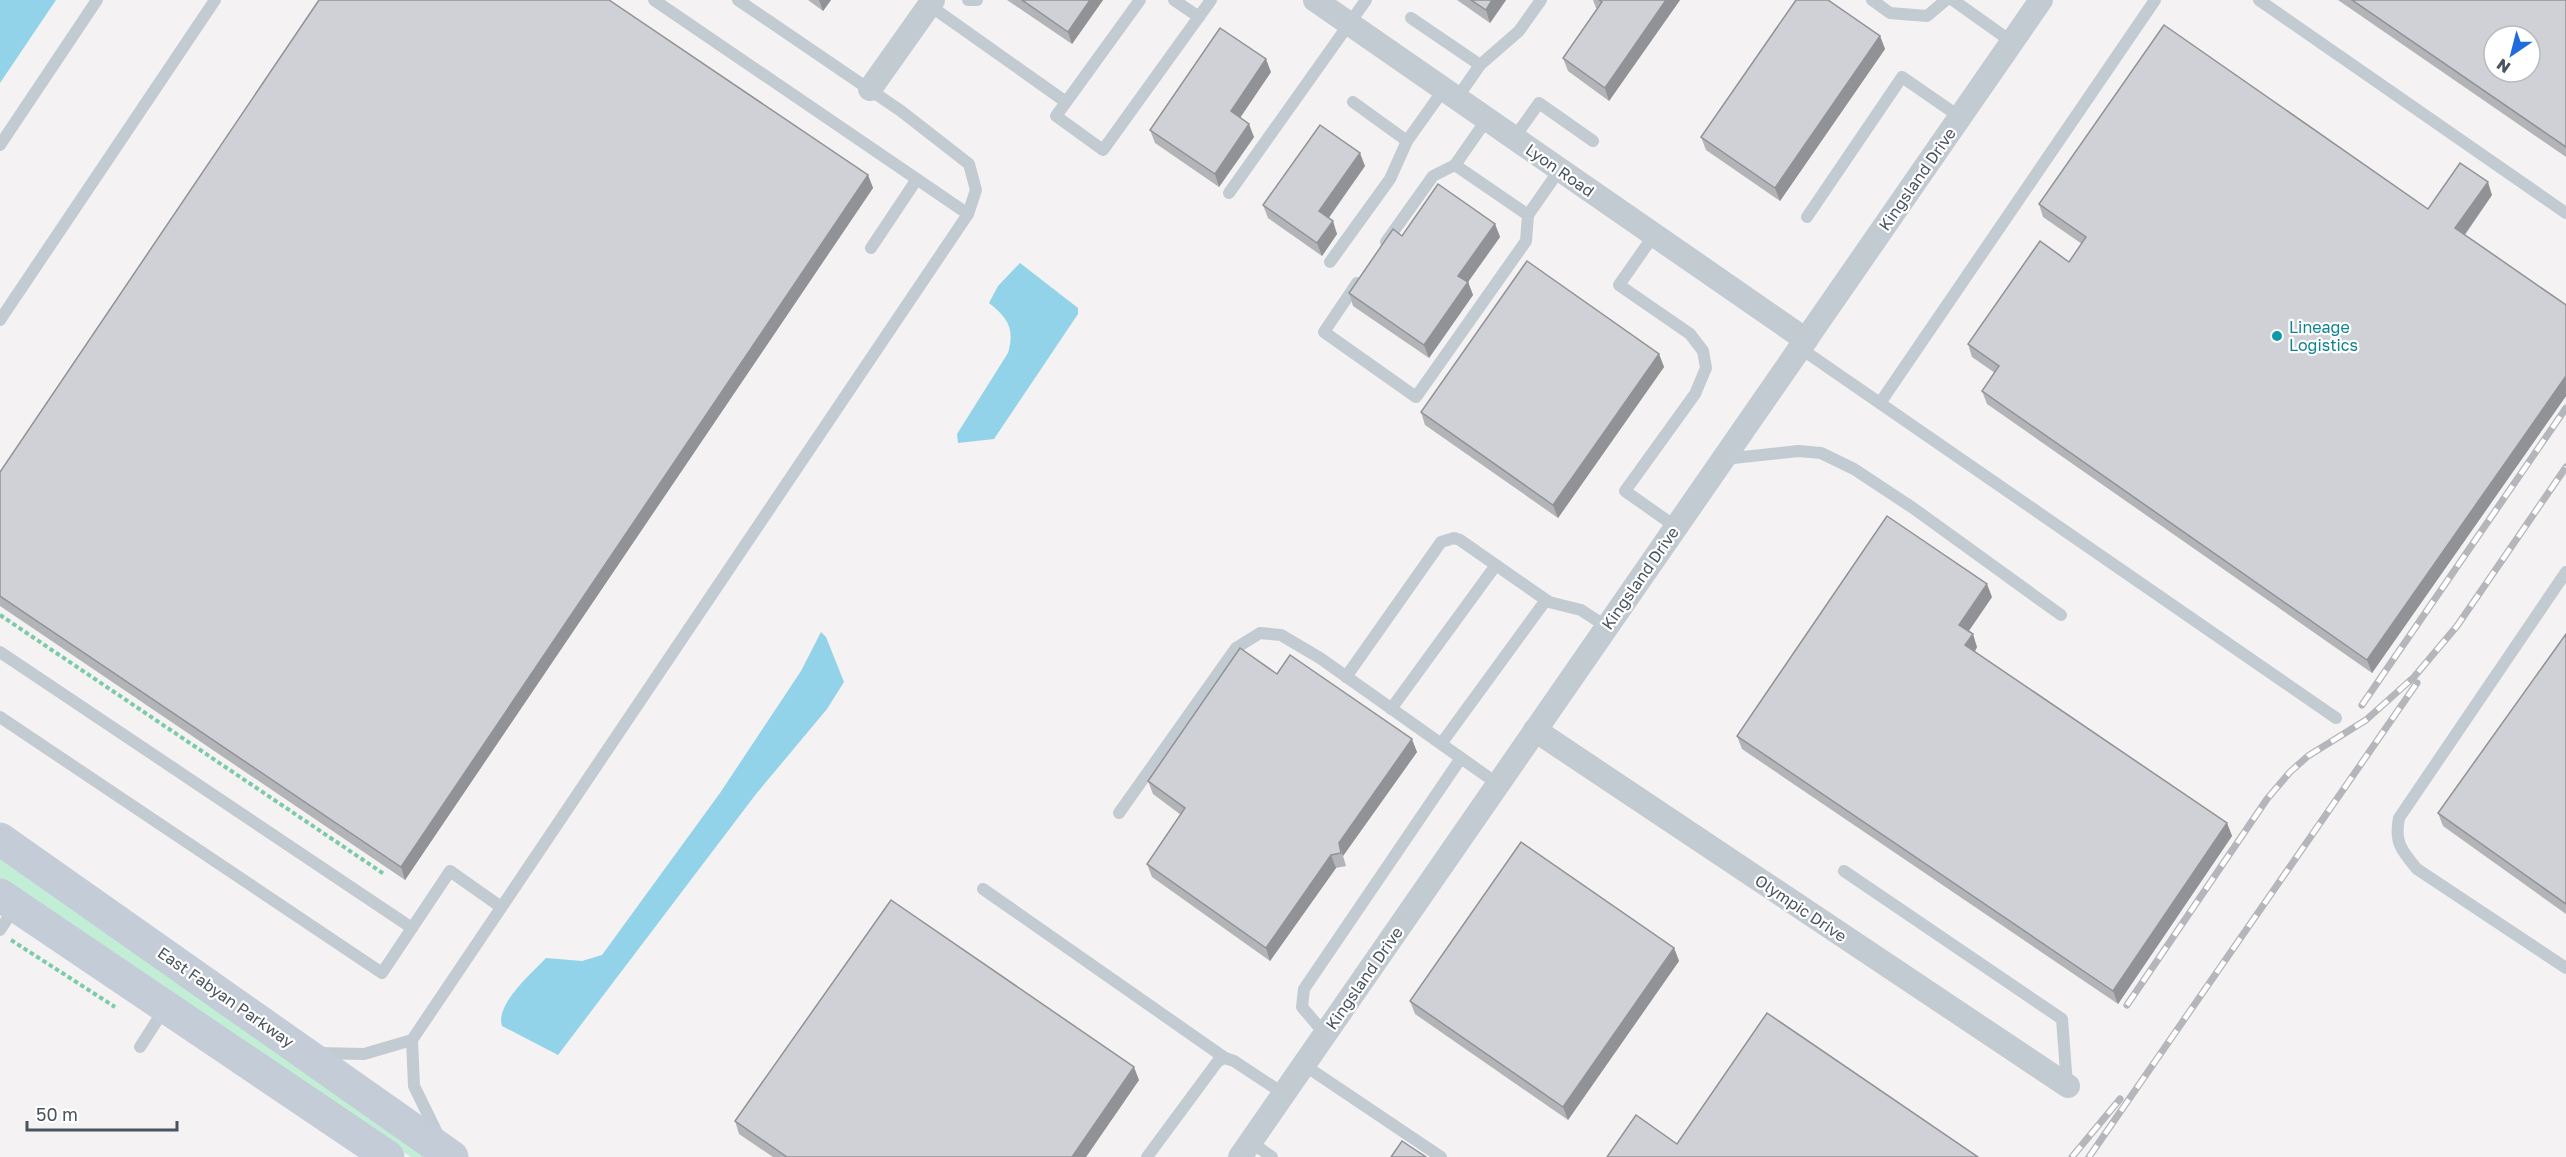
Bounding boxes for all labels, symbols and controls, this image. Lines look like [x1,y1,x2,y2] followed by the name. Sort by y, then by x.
[2482,24,2542,84] north arrow
[2493,55,2514,78] text: N
[1874,124,1960,234] street label: Kingsland Drive
[1522,139,1598,201] street label: Lyon Road
[2289,317,2358,355] place label: Lineage Logistics
[2270,329,2284,343] marker: Lineage Logistics
[1597,523,1683,633] street label: Kingsland Drive
[1751,870,1851,946] street label: Olympic Drive
[1321,923,1407,1033] street label: Kingsland Drive
[154,942,298,1052] street label: East Fabyan Parkway
[27,1094,177,1132] scale bar
[36,1103,78,1125] text: 50 m

